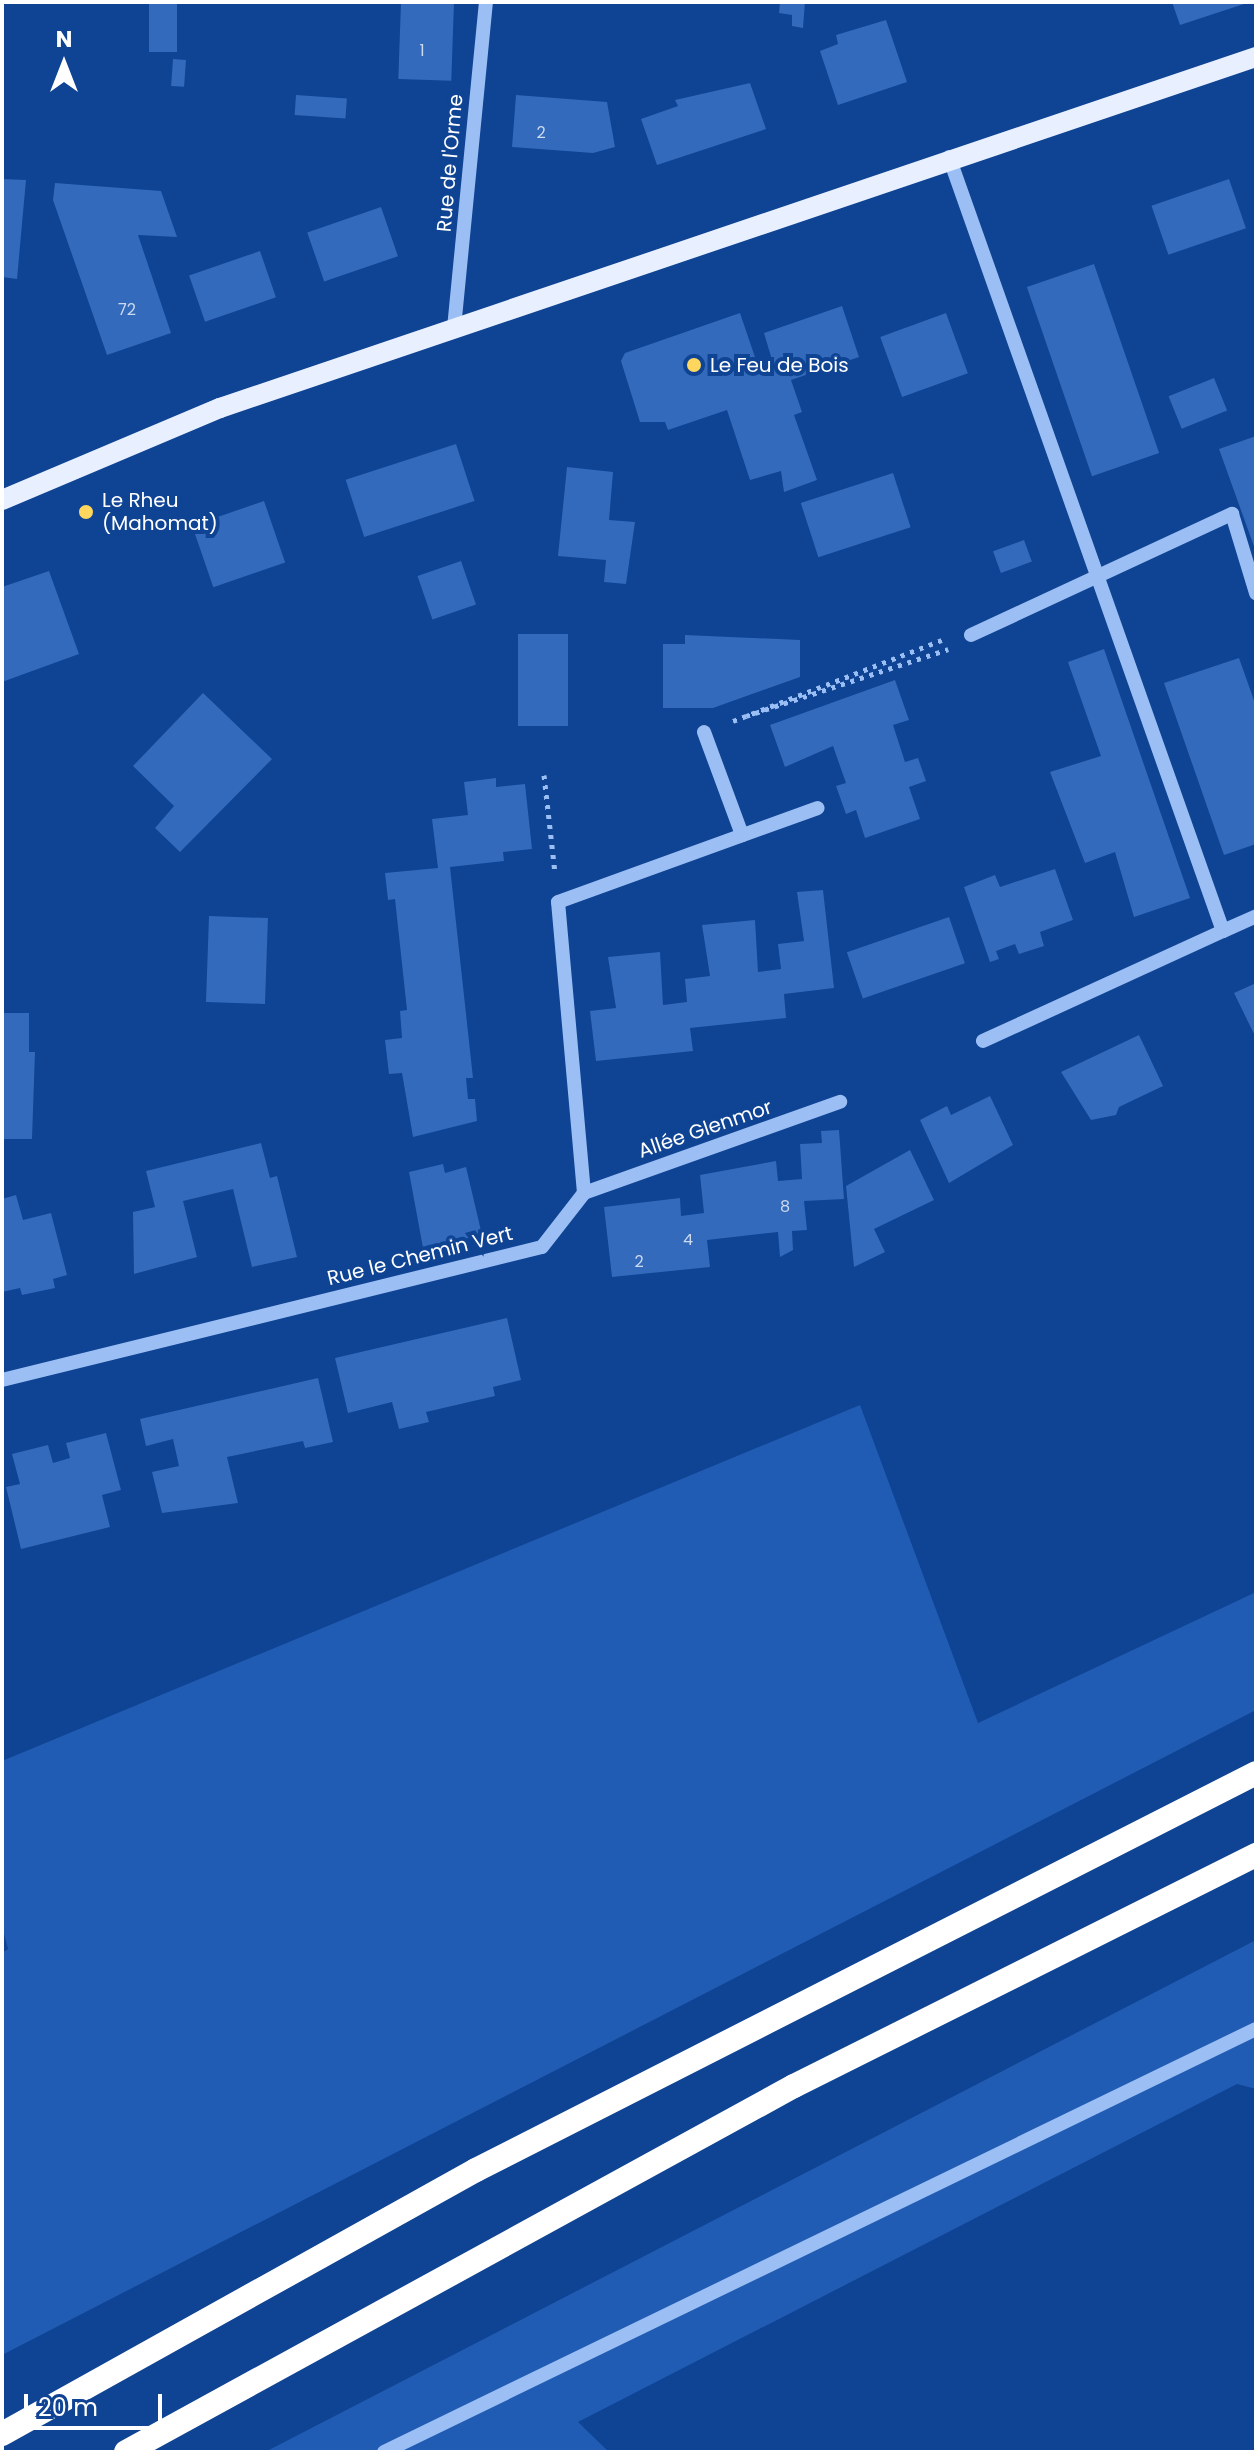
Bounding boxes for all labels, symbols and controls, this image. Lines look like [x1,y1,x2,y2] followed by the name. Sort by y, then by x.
[24,24,104,104] north arrow
[56,24,72,55] text: N
[419,41,425,61] house number: 1
[432,93,468,233] street label: Rue de l'Orme
[536,123,546,143] house number: 2
[118,300,136,320] house number: 72
[710,353,849,377] place label: Le Feu de Bois
[685,356,703,374] marker: Le Feu de Bois
[102,488,218,535] place label: Le Rheu (Mahomat)
[77,503,95,521] marker: Le Rheu (Mahomat)
[635,1095,775,1163] street label: Allée Glenmor
[780,1197,790,1217] house number: 8
[325,1221,515,1291] street label: Rue le Chemin Vert
[683,1230,693,1250] house number: 4
[634,1252,644,1272] house number: 2
[28,2378,166,2428] scale bar
[38,2391,98,2424] text: 20 m

